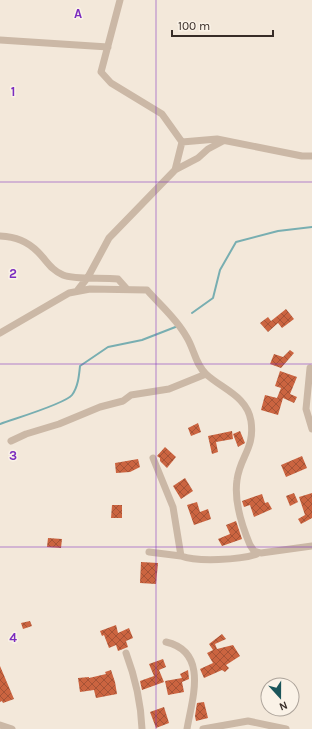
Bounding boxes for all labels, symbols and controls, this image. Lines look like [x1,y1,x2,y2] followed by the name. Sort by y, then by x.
[74,6,82,21] text: A
[172,12,273,38] scale bar
[178,19,210,33] text: 100 m
[11,84,15,99] text: 1
[9,266,17,281] text: 2
[9,448,17,463] text: 3
[9,630,17,645] text: 4
[260,677,300,717] north arrow
[277,698,289,713] text: N

